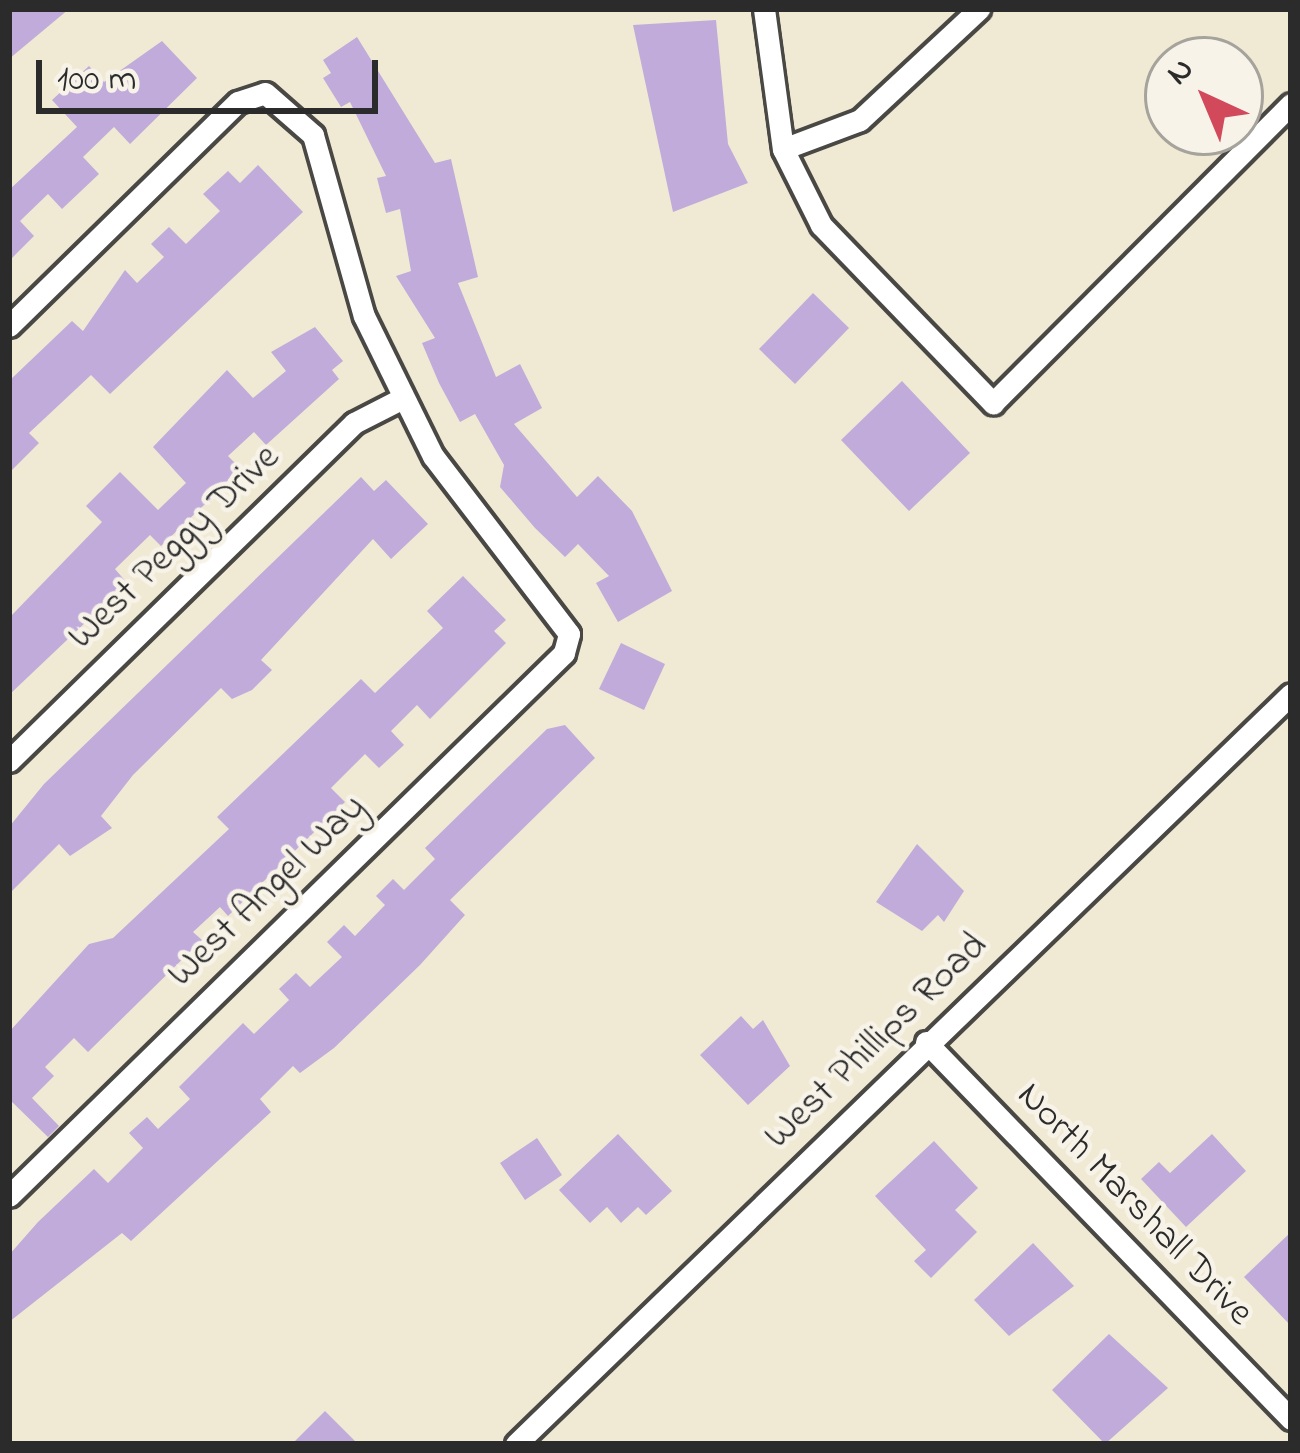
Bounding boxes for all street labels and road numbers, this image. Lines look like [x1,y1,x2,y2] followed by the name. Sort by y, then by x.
[59,435,291,661] street label: West Peggy Drive
[159,786,377,998] street label: West Angel Way
[756,924,998,1160] street label: West Phillips Road
[1006,1073,1262,1337] street label: North Marshall Drive

